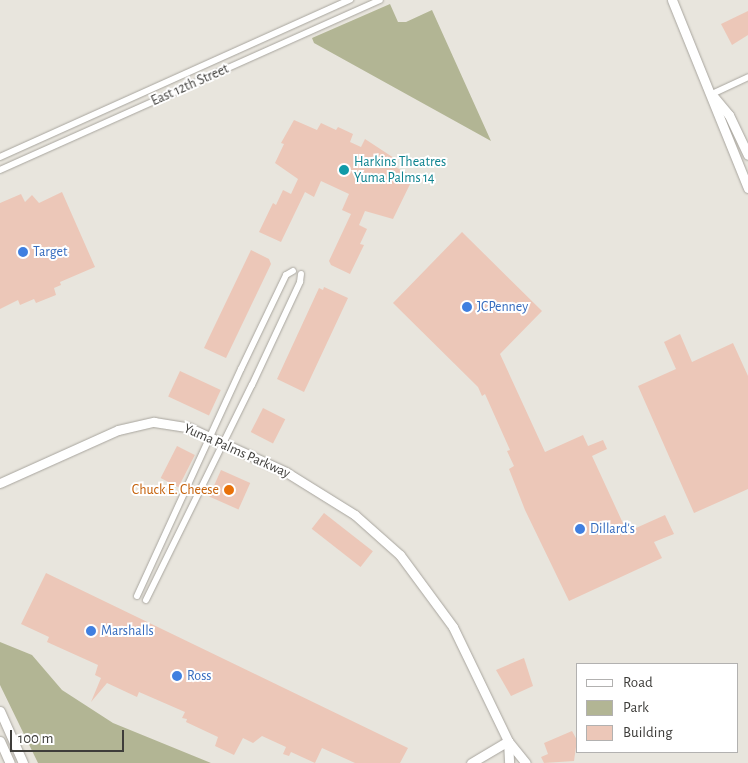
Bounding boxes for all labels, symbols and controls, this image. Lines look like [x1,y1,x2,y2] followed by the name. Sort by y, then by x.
[149,60,231,110] street label: East 12th Street
[354,154,446,186] place label: Harkins Theatres Yuma Palms 14
[338,164,350,176] marker: Harkins Theatres Yuma Palms 14
[33,244,68,260] place label: Target
[17,246,29,258] marker: Target
[477,299,528,315] place label: JCPenney
[461,301,473,313] marker: JCPenney
[181,420,293,482] street label: Yuma Palms Parkway
[132,482,219,498] place label: Chuck E. Cheese
[223,484,235,496] marker: Chuck E. Cheese
[590,521,635,537] place label: Dillard's
[574,523,586,535] marker: Dillard's
[101,623,154,639] place label: Marshalls
[85,625,97,637] marker: Marshalls
[576,663,738,753] legend
[187,668,211,684] place label: Ross
[171,670,183,682] marker: Ross
[623,675,653,690] text: Road
[623,700,649,715] text: Park
[12,720,126,752] scale bar
[623,725,673,740] text: Building
[18,731,53,746] text: 100 m

